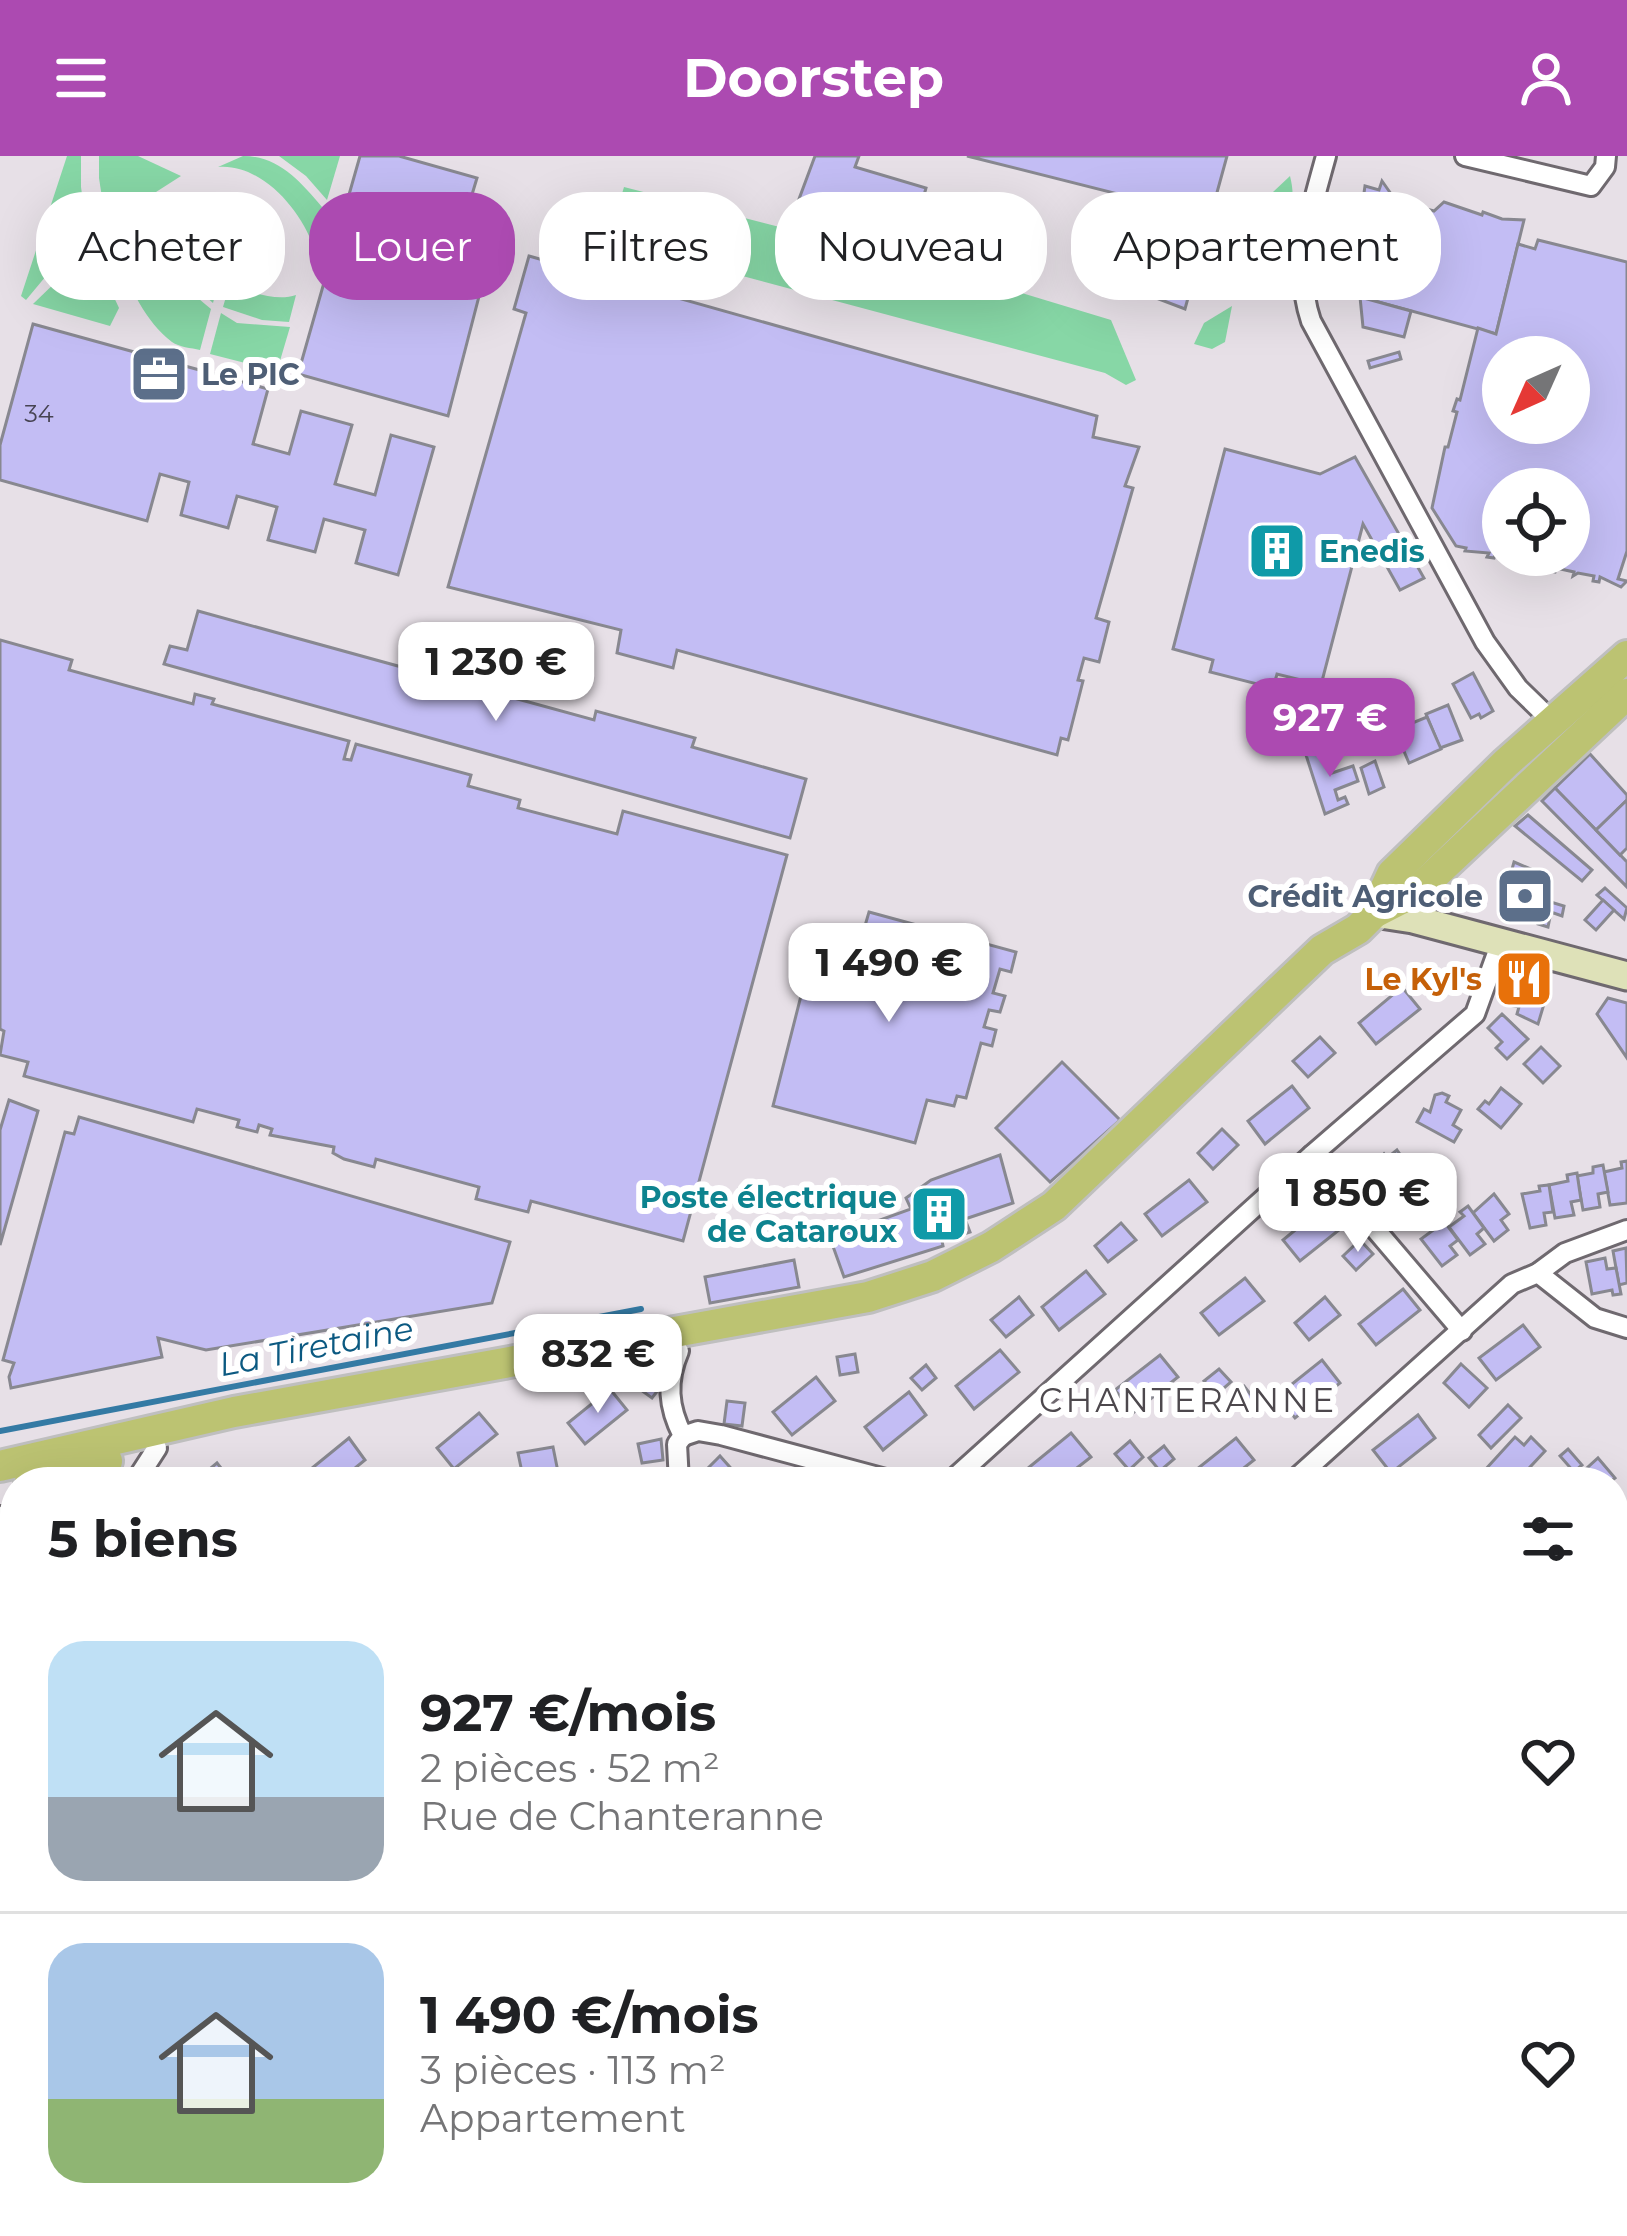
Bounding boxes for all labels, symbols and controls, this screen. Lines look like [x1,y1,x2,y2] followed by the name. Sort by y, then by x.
[48,45,114,111] icon: menu
[683,45,944,111] text: Doorstep
[1513,45,1579,111] icon: person
[36,192,285,300] chip: Acheter
[309,192,515,300] chip: Louer
[539,192,751,300] chip: Filtres
[775,192,1047,300] chip: Nouveau
[1071,192,1441,300] chip: Appartement
[1482,336,1590,444] north arrow
[1482,336,1590,576] map controls
[128,343,190,405] office icon: Le PIC
[201,356,300,393] place label: Le PIC
[24,399,54,428] house number: 34
[1482,468,1590,576] button: locate
[1246,520,1308,582] building icon: Enedis
[1319,533,1425,570] place label: Enedis
[385,622,607,724] pin: 1 230 €
[425,637,567,685] text: 1 230 €
[1246,678,1414,780] pin: 927 €
[1273,693,1387,741] text: 927 €
[1494,865,1556,927] bank icon: Crédit Agricole
[1248,878,1483,915] place label: Crédit Agricole
[778,923,1000,1025] pin: 1 490 €
[815,938,963,986] text: 1 490 €
[1493,948,1555,1010] restaurant icon: Le Kyl's
[1365,961,1482,998] place label: Le Kyl's
[1247,1153,1469,1255] pin: 1 850 €
[1286,1168,1430,1216] text: 1 850 €
[640,1179,897,1250] place label: Poste électrique de Cataroux
[908,1183,970,1245] building icon: Poste électrique de Cataroux
[215,1308,417,1384] water label: La Tiretaine
[514,1314,682,1416] pin: 832 €
[541,1329,655,1377] text: 832 €
[1039,1380,1337,1420] district label: CHANTERANNE
[1515,1506,1581,1572] icon: filters
[48,1508,238,1570] text: 5 biens
[420,1682,716,1744] text: 927 €/mois
[144,1689,288,1833] icon: home
[1515,1728,1581,1794] icon: heart
[420,1744,720,1792] text: 2 pièces · 52 m²
[420,1792,824,1840] text: Rue de Chanteranne
[420,1984,759,2046] text: 1 490 €/mois
[144,1991,288,2135] icon: home
[1515,2030,1581,2096] icon: heart
[420,2046,726,2094] text: 3 pièces · 113 m²
[420,2094,686,2142] text: Appartement

